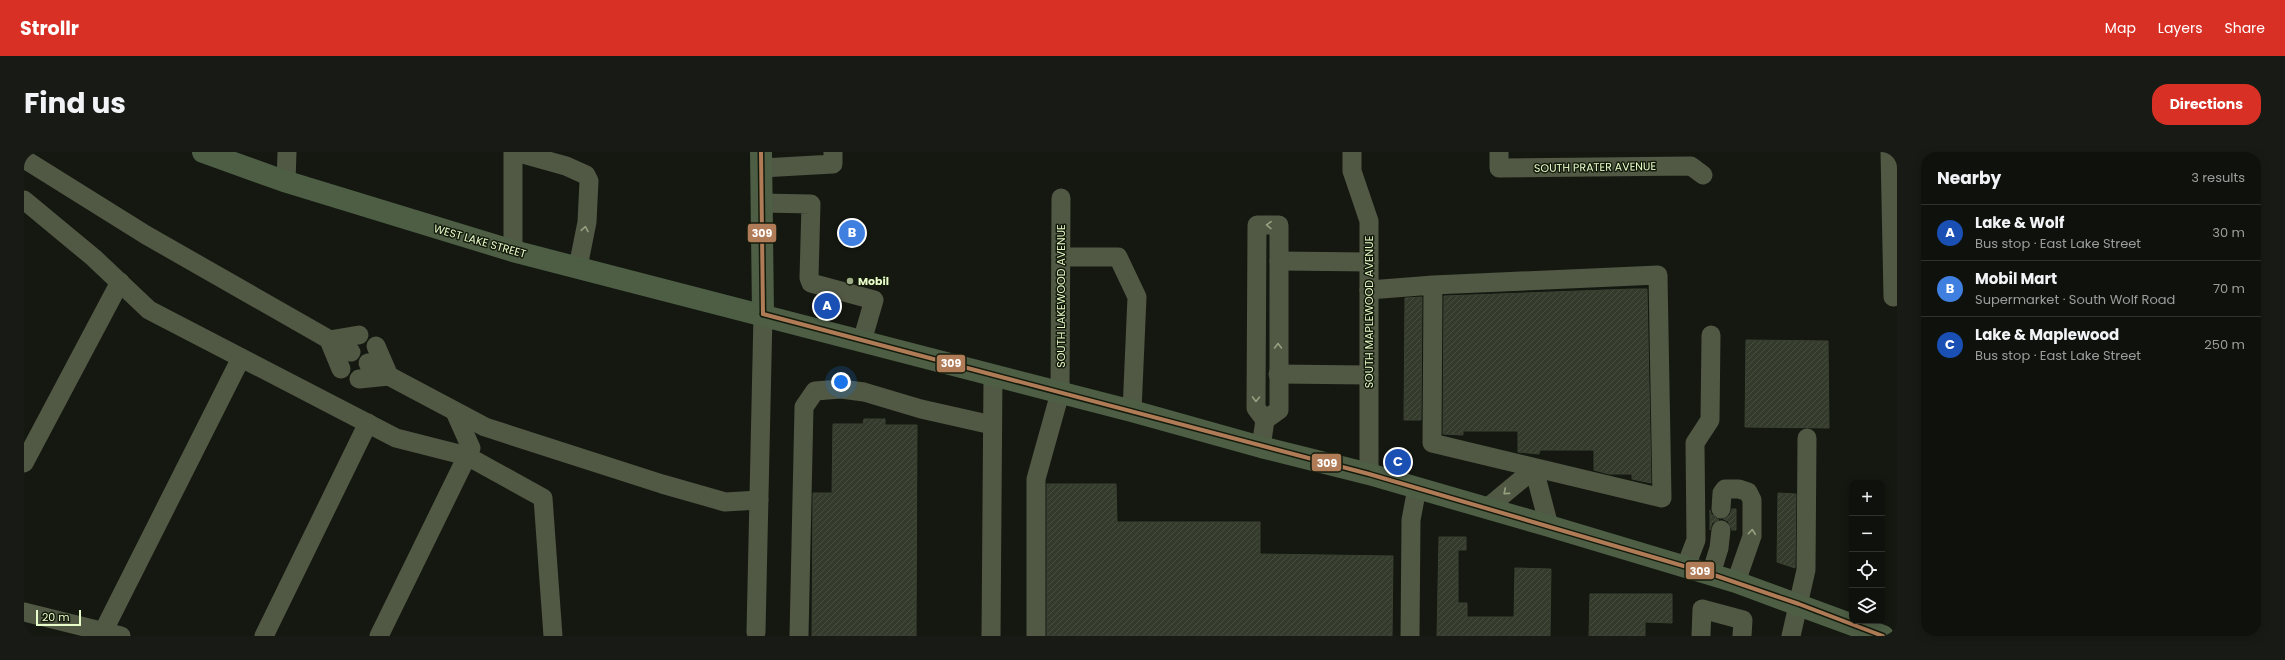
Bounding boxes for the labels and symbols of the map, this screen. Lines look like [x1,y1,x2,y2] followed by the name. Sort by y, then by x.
[1534,158,1656,176] street label: SOUTH PRATER AVENUE
[839,218,865,248] pin: B
[432,220,528,262] street label: WEST LAKE STREET
[1266,221,1272,229] one-way arrow
[747,223,777,243] line badge: 309
[1053,224,1069,368] street label: SOUTH LAKEWOOD AVENUE
[581,225,589,232] one-way arrow
[752,225,773,241] text: 309
[1361,236,1377,388] street label: SOUTH MAPLEWOOD AVENUE
[858,273,889,289] place label: Mobil
[845,276,855,286] marker: Mobil
[814,291,840,321] pin: A
[1274,343,1282,349] one-way arrow
[936,354,966,373] line badge: 309
[941,355,962,371] text: 309
[831,372,851,392] your location
[1252,396,1260,402] one-way arrow
[1385,447,1411,477] pin: C
[1311,453,1342,472] line badge: 309
[1317,455,1338,471] text: 309
[1504,487,1511,494] one-way arrow
[1747,529,1756,535] one-way arrow
[1685,561,1715,580] line badge: 309
[1690,563,1711,579] text: 309
[36,608,81,627] scale bar

